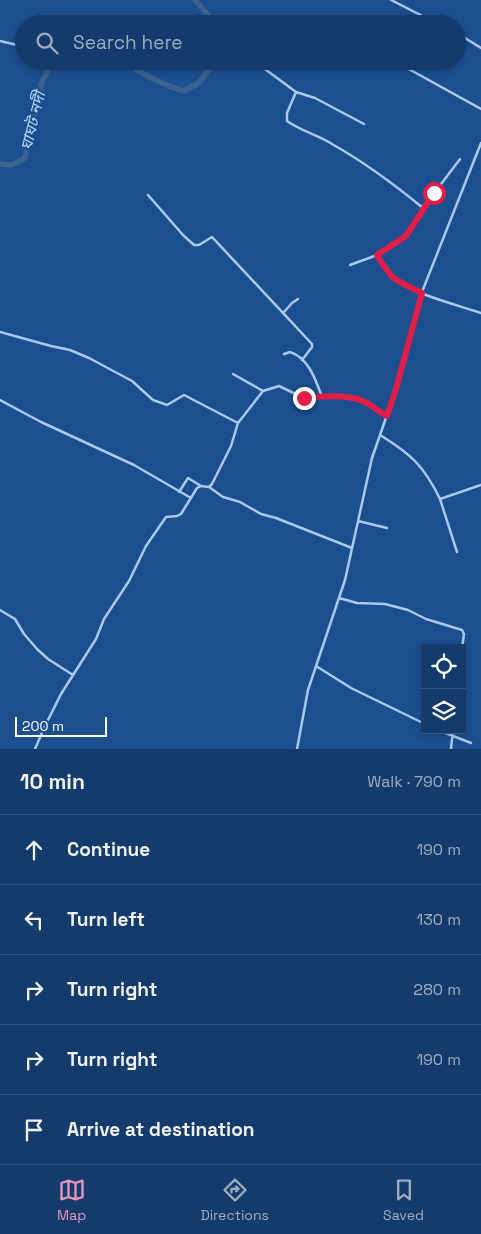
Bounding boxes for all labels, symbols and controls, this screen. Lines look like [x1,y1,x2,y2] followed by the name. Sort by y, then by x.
[15,15,466,70] search box
[33,29,61,57] icon: search
[73,30,183,55] text: Search here
[16,87,51,153] water label: ঘাঘট নদী
[423,182,446,205] route start
[293,387,316,410] route end
[421,644,466,734] map controls
[421,644,466,689] button: locate
[421,689,466,734] button: layers
[15,714,108,737] scale bar
[22,717,64,735] text: 200 m
[20,768,85,795] text: 10 min
[367,771,461,792] text: Walk · 790 m
[20,836,48,864] icon: ahead
[67,837,150,862] text: Continue
[416,839,461,860] text: 190 m
[20,906,48,934] icon: left
[67,907,145,932] text: Turn left
[417,909,461,930] text: 130 m
[20,976,48,1004] icon: right
[67,977,157,1002] text: Turn right
[413,979,461,1000] text: 280 m
[20,1046,48,1074] icon: right
[67,1047,157,1072] text: Turn right
[416,1049,461,1070] text: 190 m
[20,1116,48,1144] icon: arrive
[67,1117,255,1142] text: Arrive at destination
[57,1176,86,1224] tab: Map
[200,1176,269,1224] tab: Directions
[383,1176,424,1224] tab: Saved

